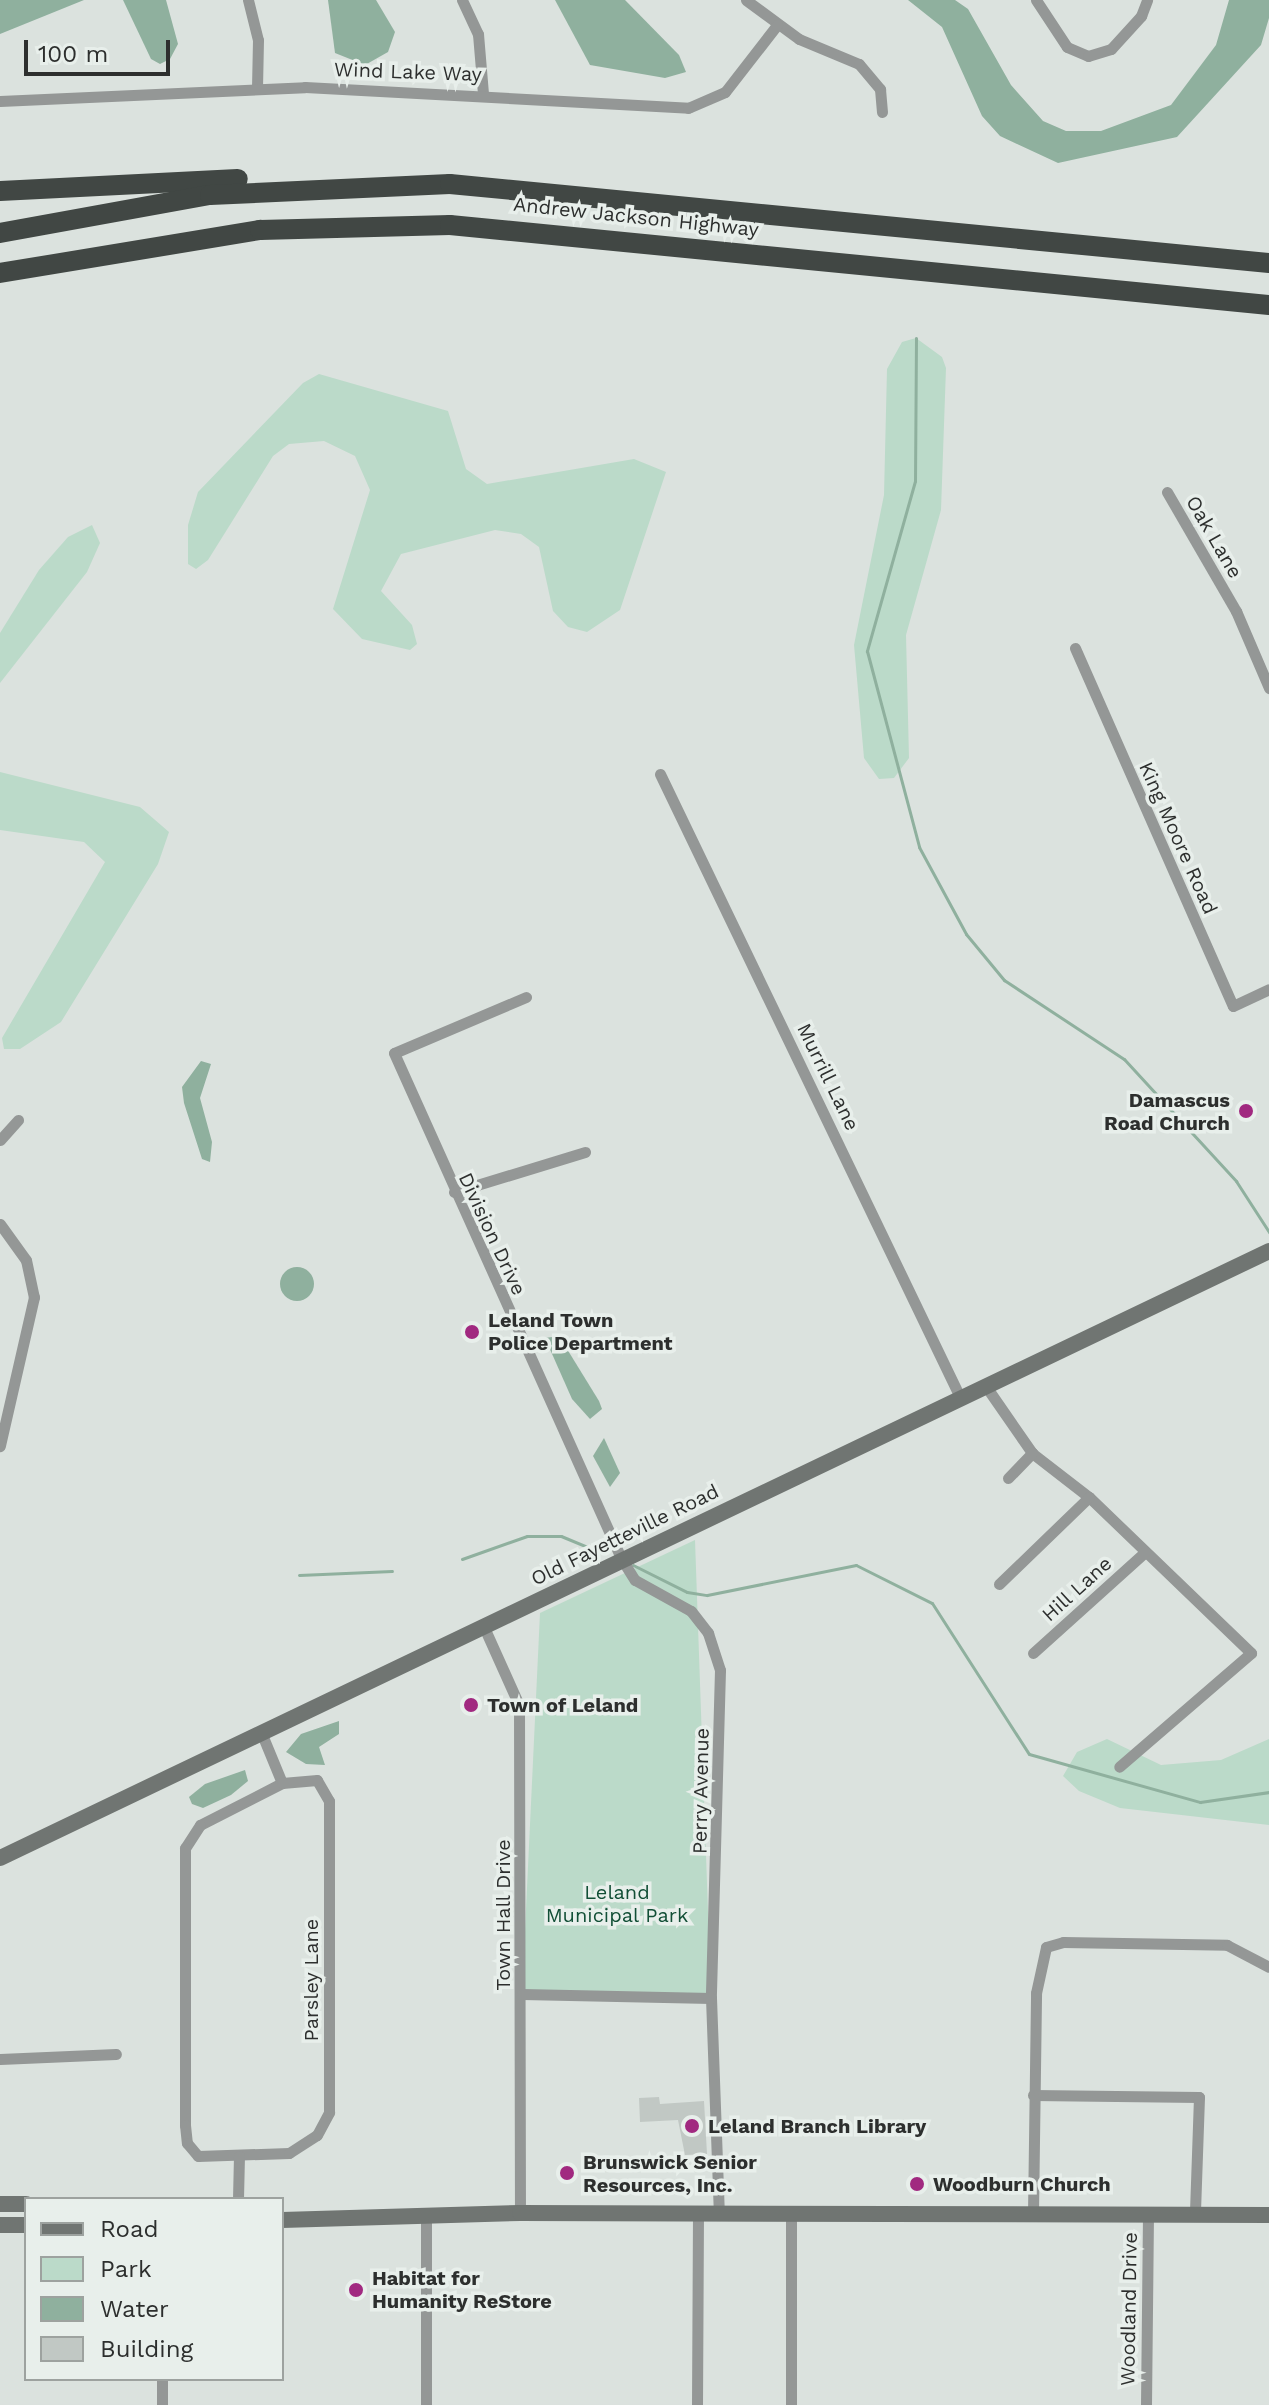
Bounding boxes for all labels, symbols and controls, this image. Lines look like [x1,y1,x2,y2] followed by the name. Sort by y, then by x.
[28,24,174,74] scale bar
[38,40,108,68] text: 100 m
[333,57,483,87] street label: Wind Lake Way
[512,192,760,242] street label: Andrew Jackson Highway
[1181,491,1247,583] street label: Oak Lane
[1134,758,1222,918] street label: King Moore Road
[792,1019,864,1135] street label: Murrill Lane
[1104,1088,1230,1135] place label: Damascus Road Church
[1237,1102,1255,1120] marker: Damascus Road Church
[453,1169,531,1299] street label: Division Drive
[488,1308,673,1355] place label: Leland Town Police Department
[463,1323,481,1341] marker: Leland Town Police Department
[527,1479,723,1591] street label: Old Fayetteville Road
[1037,1551,1117,1627] street label: Hill Lane
[487,1693,639,1717] place label: Town of Leland
[462,1696,480,1714] marker: Town of Leland
[688,1727,714,1855] street label: Perry Avenue
[491,1839,515,1991] street label: Town Hall Drive
[545,1881,689,1928] park label: Leland Municipal Park
[299,1918,323,2042] street label: Parsley Lane
[708,2114,926,2138] place label: Leland Branch Library
[683,2117,701,2135] marker: Leland Branch Library
[583,2150,757,2197] place label: Brunswick Senior Resources, Inc.
[558,2164,576,2182] marker: Brunswick Senior Resources, Inc.
[933,2172,1111,2196] place label: Woodburn Church
[908,2175,926,2193] marker: Woodburn Church
[24,2197,284,2381] legend
[100,2215,159,2243] text: Road
[1116,2232,1142,2386] street label: Woodland Drive
[100,2255,152,2283] text: Park
[372,2266,552,2313] place label: Habitat for Humanity ReStore
[347,2281,365,2299] marker: Habitat for Humanity ReStore
[100,2295,169,2323] text: Water
[100,2335,193,2363] text: Building

